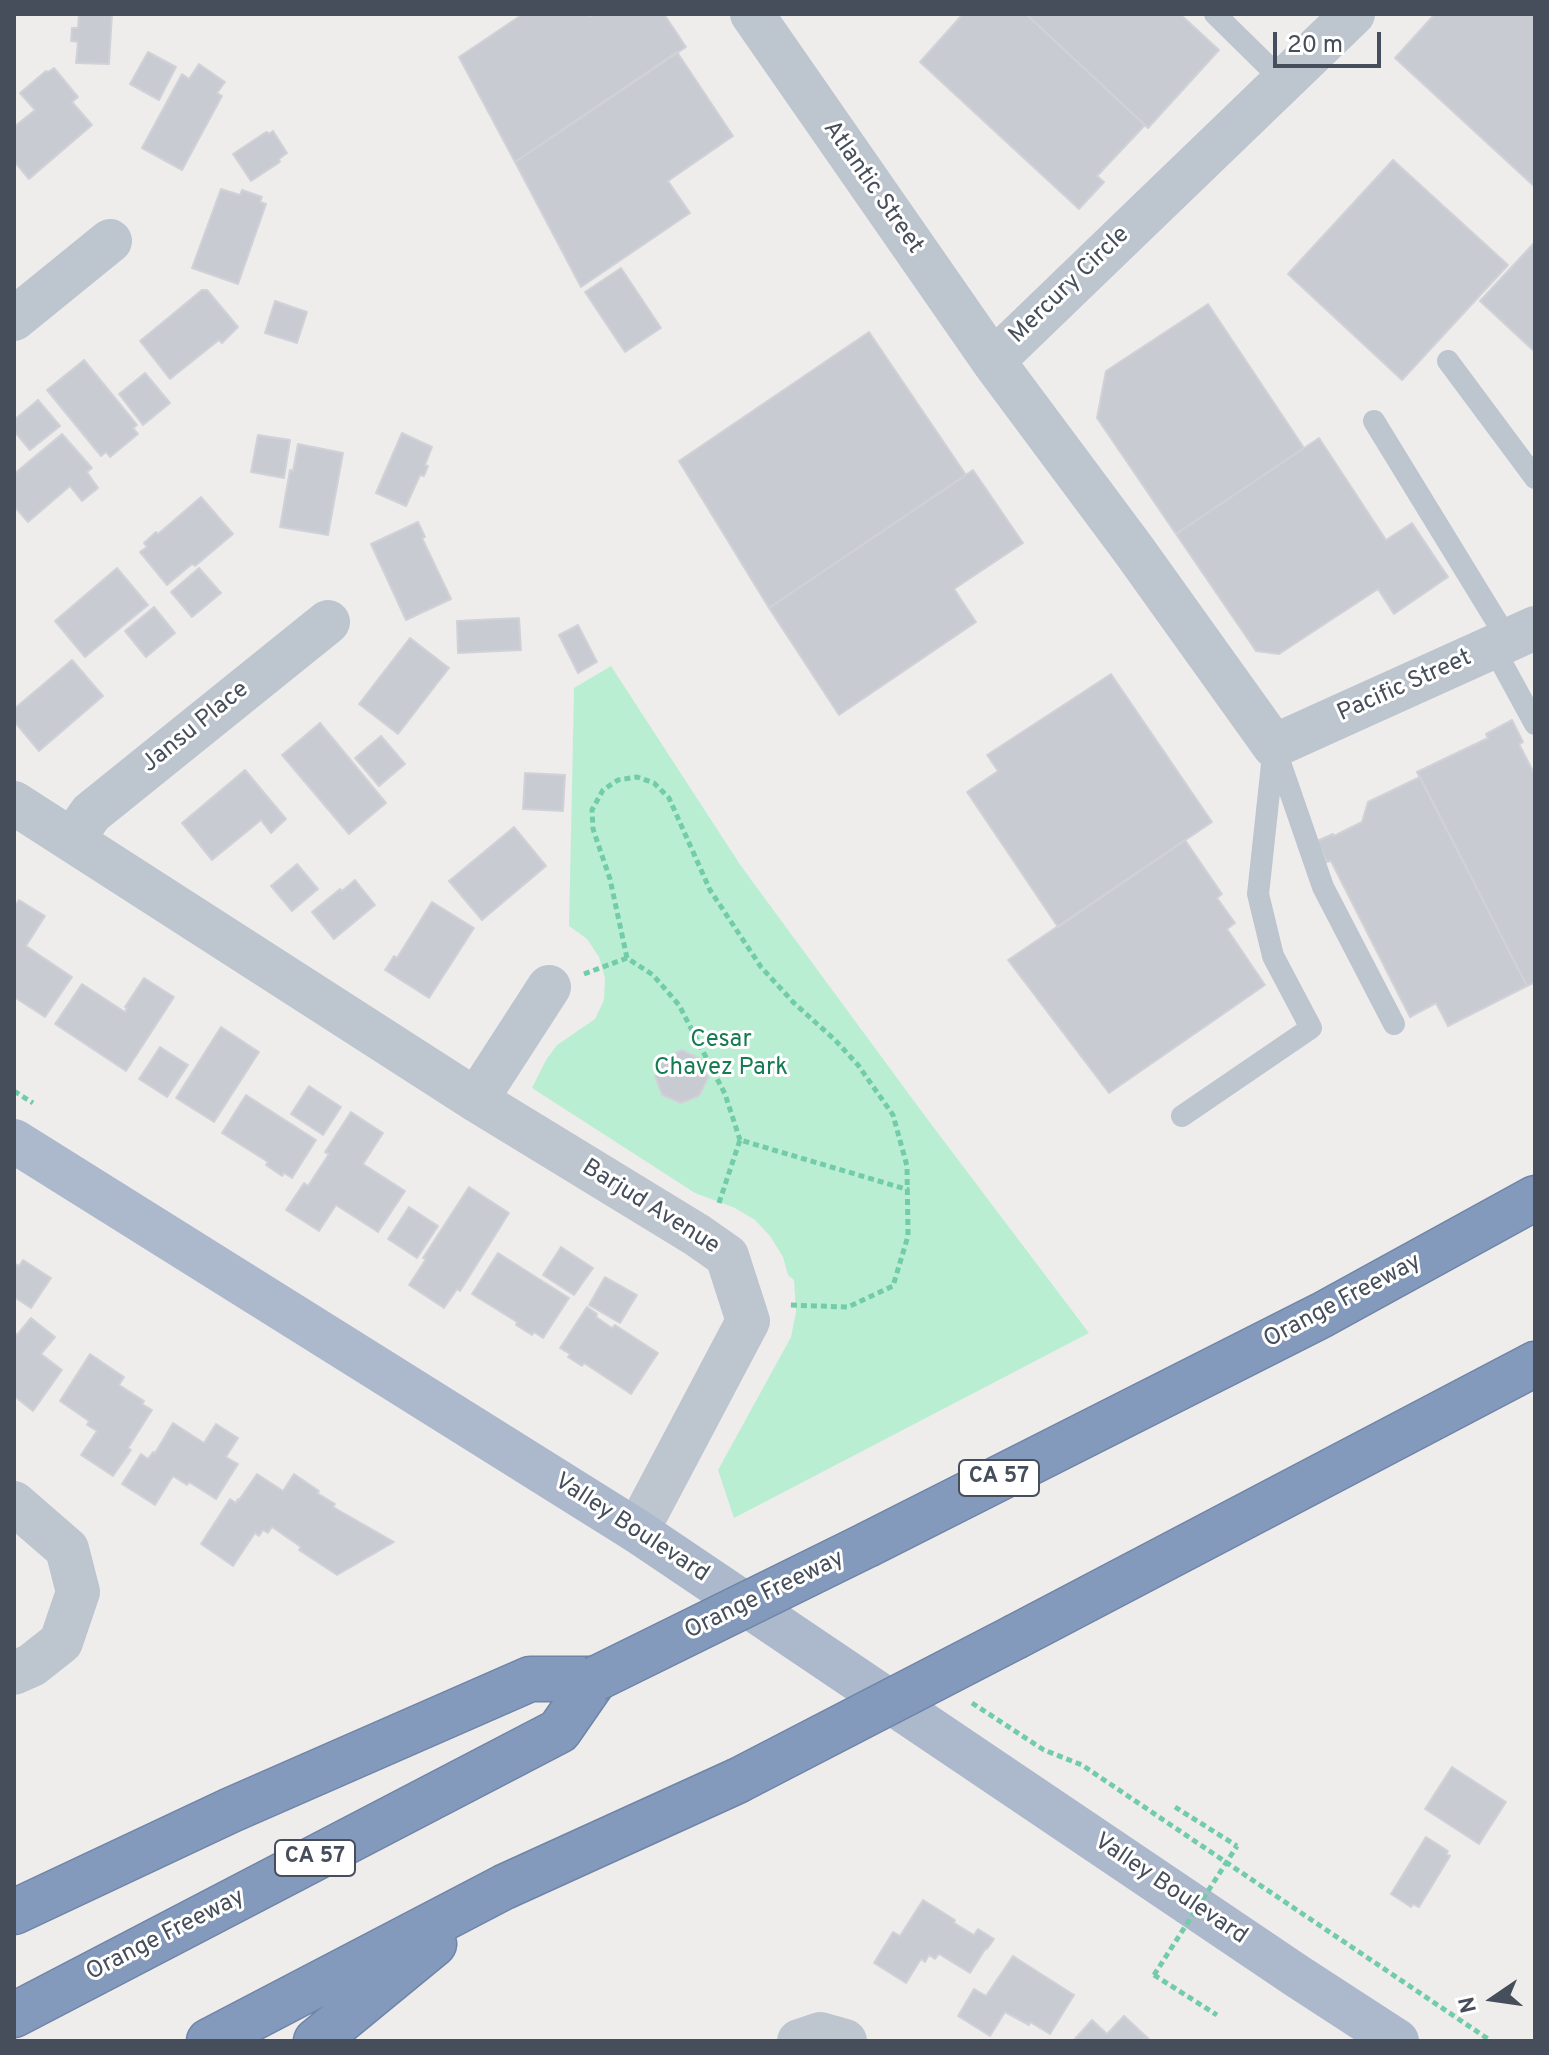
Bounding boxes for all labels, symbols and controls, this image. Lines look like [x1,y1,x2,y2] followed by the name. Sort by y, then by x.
[1277,16,1385,66] scale bar
[1287,31,1343,61] text: 20 m
[816,116,928,260] street label: Atlantic Street
[1004,221,1136,351] street label: Mercury Circle
[1334,645,1476,729] street label: Pacific Street
[137,676,255,780] street label: Jansu Place
[654,1027,788,1083] park label: Cesar Chavez Park
[576,1154,724,1262] street label: Barjud Avenue
[1259,1248,1427,1356] street label: Orange Freeway
[959,1460,1039,1496] road number: CA 57
[548,1468,714,1590] street label: Valley Boulevard
[681,1545,849,1647] street label: Orange Freeway
[1088,1828,1252,1952] street label: Valley Boulevard
[275,1840,355,1876] road number: CA 57
[82,1884,250,1988] street label: Orange Freeway
[1453,1959,1533,2039] north arrow
[1454,1994,1484,2015] text: N

